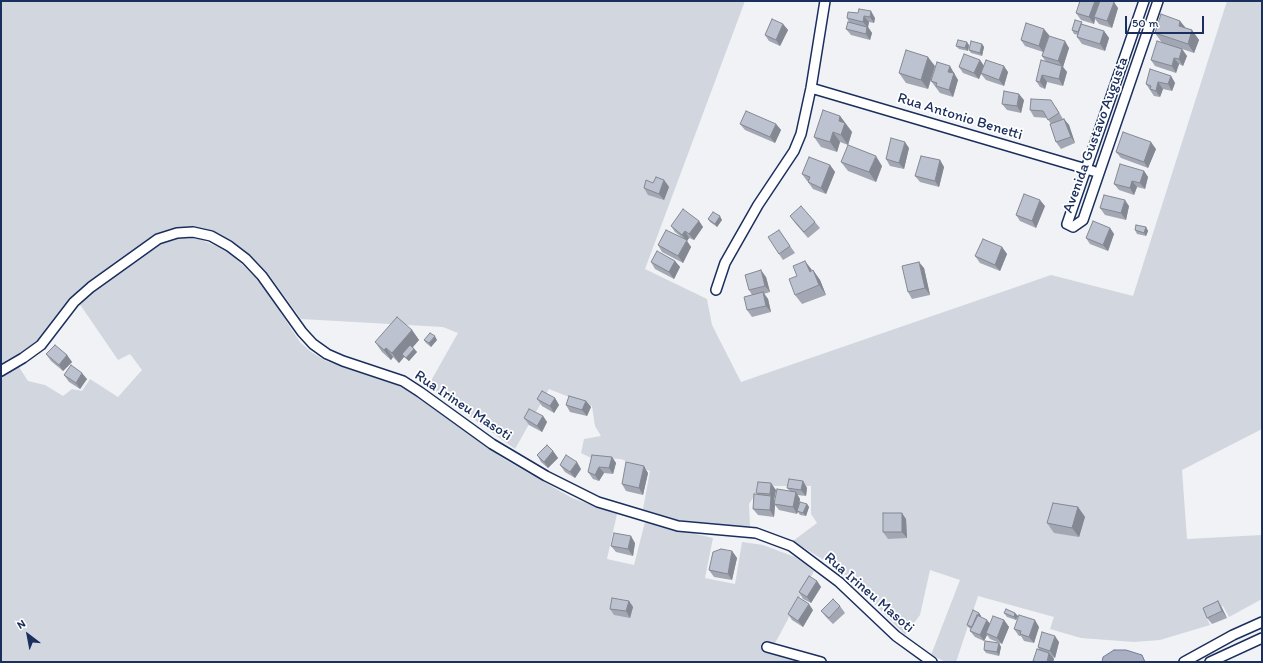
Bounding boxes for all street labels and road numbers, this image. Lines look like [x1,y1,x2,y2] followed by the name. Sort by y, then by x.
[1059,55,1133,215] street label: Avenida Gustavo Augusta
[895,89,1025,145] street label: Rua Antonio Benetti
[411,367,515,445] street label: Rua Irineu Masoti
[820,549,918,637] street label: Rua Irineu Masoti

